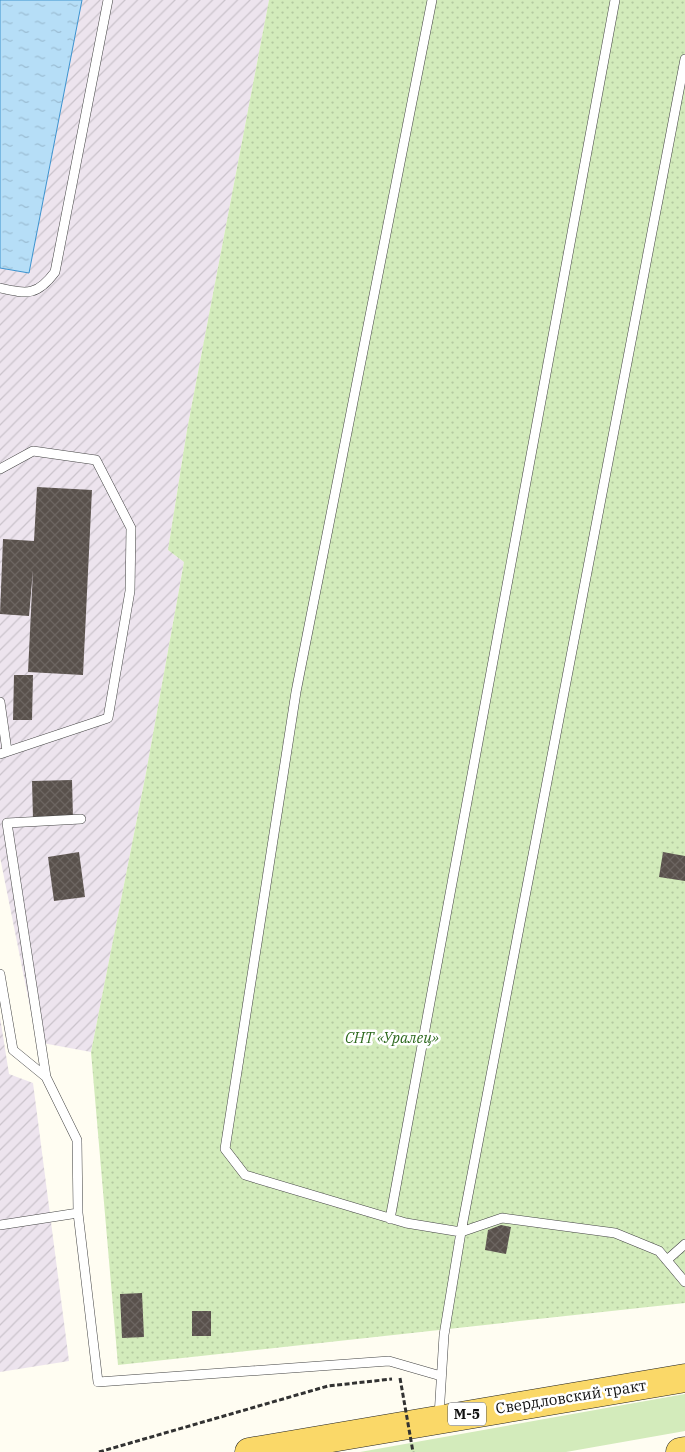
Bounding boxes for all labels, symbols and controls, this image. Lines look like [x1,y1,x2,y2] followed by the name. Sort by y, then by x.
[345,1028,439,1047] park label: СНТ «Уралец»
[494,1375,648,1418] street label: Свердловский тракт
[448,1402,486,1426] road number: М-5

